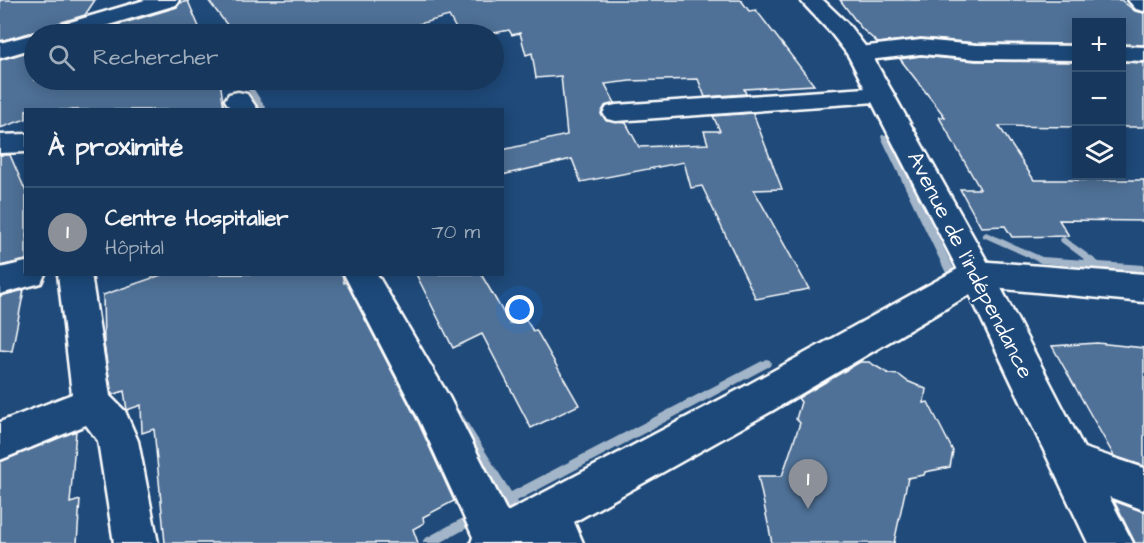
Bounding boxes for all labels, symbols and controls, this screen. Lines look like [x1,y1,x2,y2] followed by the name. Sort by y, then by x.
[1072,18,1126,180] map controls
[1072,18,1126,72] button: +
[24,24,504,90] search box
[45,41,78,74] icon: search
[93,42,218,73] text: Rechercher
[1072,72,1126,126] button: −
[1072,126,1126,180] button: layers
[48,129,183,165] text: À proximité
[899,146,1041,384] street label: Avenue de l'indépendance
[105,203,288,234] text: Centre Hospitalier
[66,218,69,246] text: 1
[432,218,480,246] text: 70 m
[105,234,164,262] text: Hôpital
[505,295,534,324] your location
[788,460,828,509] pin: 1

